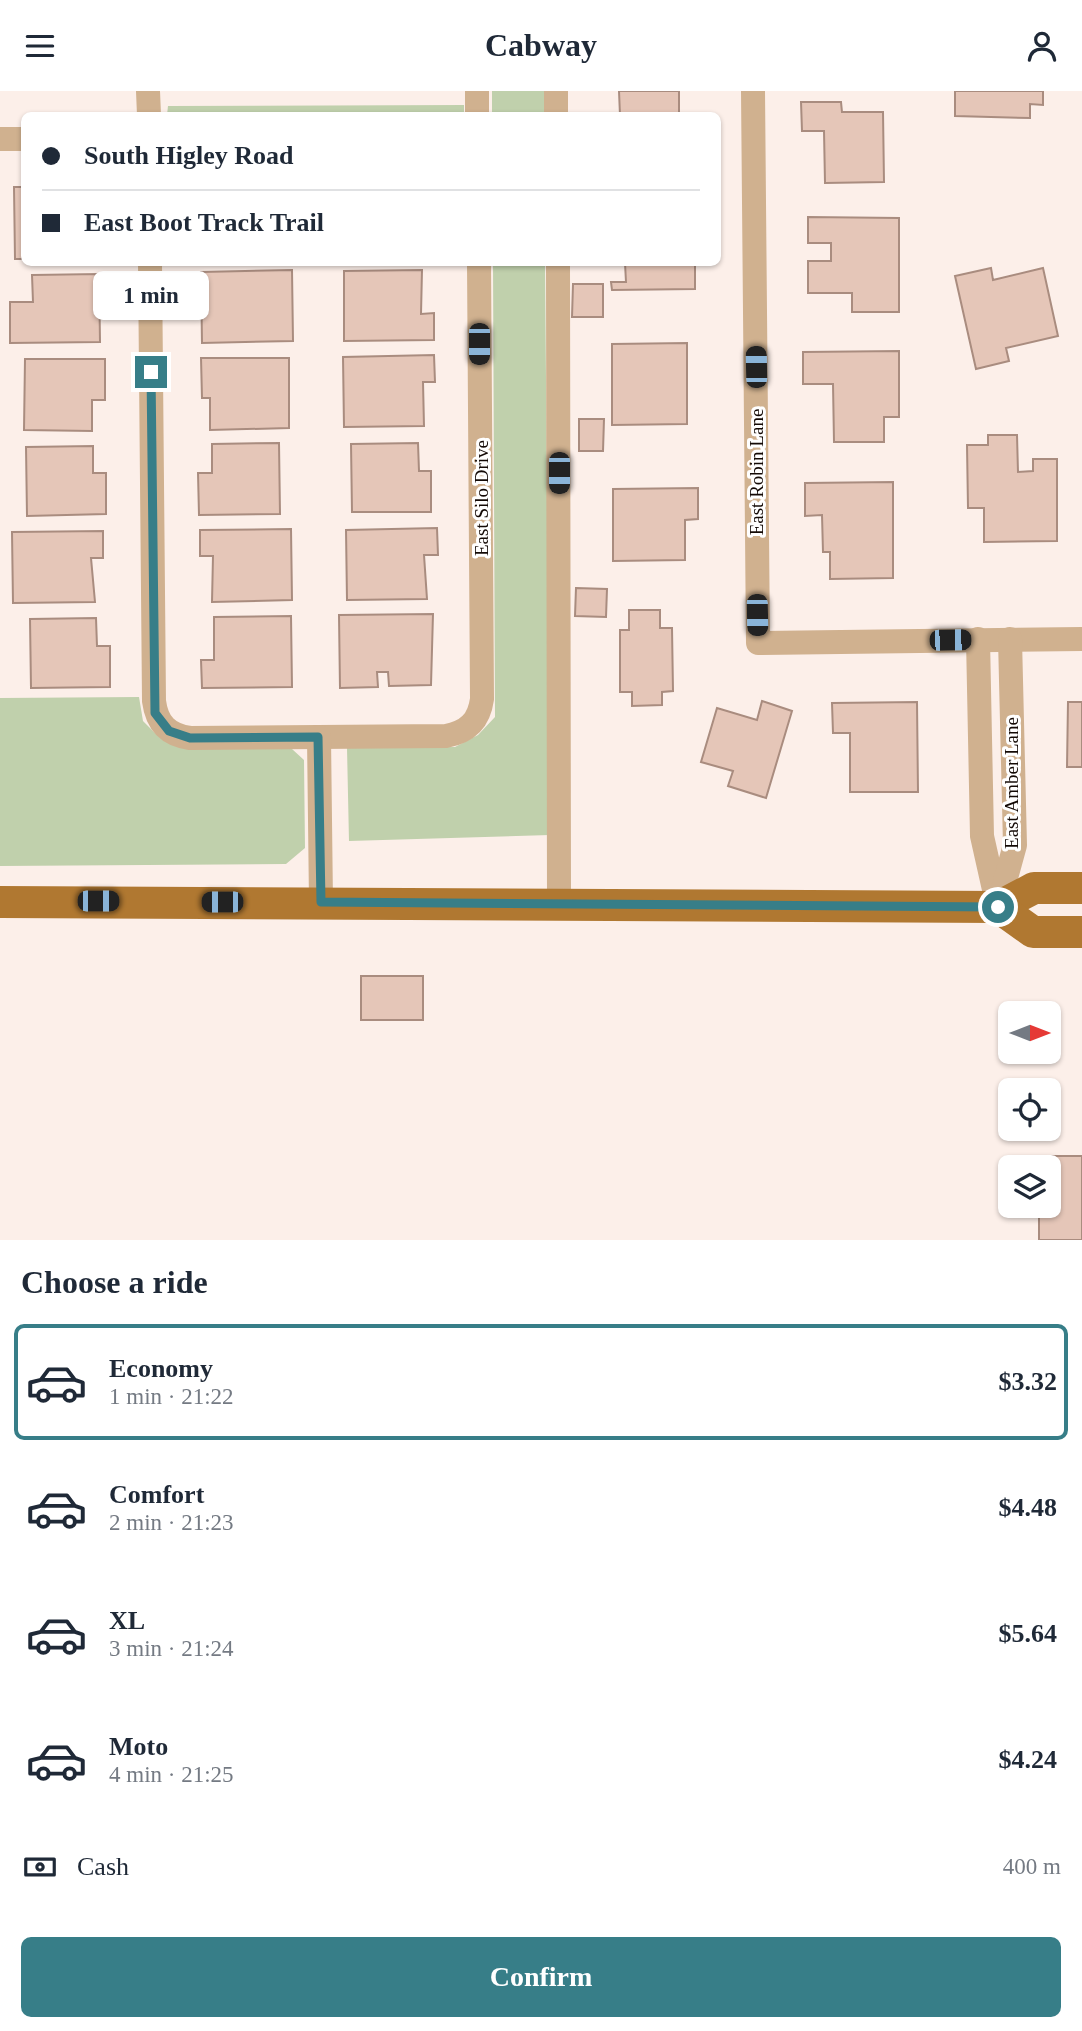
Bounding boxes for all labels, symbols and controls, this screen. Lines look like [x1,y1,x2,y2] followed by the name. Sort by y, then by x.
[21,27,59,65] icon: menu
[485,27,597,63] text: Cabway
[1023,27,1061,65] icon: person
[84,141,294,170] text: South Higley Road
[84,208,324,237] text: East Boot Track Trail
[93,271,209,320] callout: 1 min
[123,283,179,308] text: 1 min
[469,323,490,365] car
[746,346,767,388] car
[135,356,167,388] route end
[746,409,767,535] street label: East Robin Lane
[471,440,492,556] street label: East Silo Drive
[549,452,570,494] car
[747,594,768,636] car
[929,629,972,651] car
[1001,717,1022,849] street label: East Amber Lane
[78,891,120,912] car
[982,891,1014,923] route start
[202,892,244,913] car
[998,1001,1060,1064] north arrow
[998,1001,1061,1218] map controls
[998,1078,1061,1141] button: locate
[998,1155,1061,1218] button: layers
[21,1264,208,1300] text: Choose a ride
[25,1351,88,1414] icon: car
[109,1354,213,1383] text: Economy
[999,1367,1057,1396] text: $3.32
[109,1384,234,1409] text: 1 min · 21:22
[25,1477,88,1540] icon: car
[109,1480,204,1509] text: Comfort
[999,1493,1057,1522] text: $4.48
[109,1510,234,1535] text: 2 min · 21:23
[25,1603,88,1666] icon: car
[109,1606,145,1635] text: XL
[999,1619,1057,1648] text: $5.64
[109,1636,234,1661] text: 3 min · 21:24
[25,1729,88,1792] icon: car
[109,1732,168,1761] text: Moto
[999,1745,1057,1774] text: $4.24
[109,1762,234,1787] text: 4 min · 21:25
[21,1848,59,1886] icon: cash
[77,1852,129,1881] text: Cash
[1003,1854,1061,1879] text: 400 m
[21,1937,1061,2017] button: Confirm

